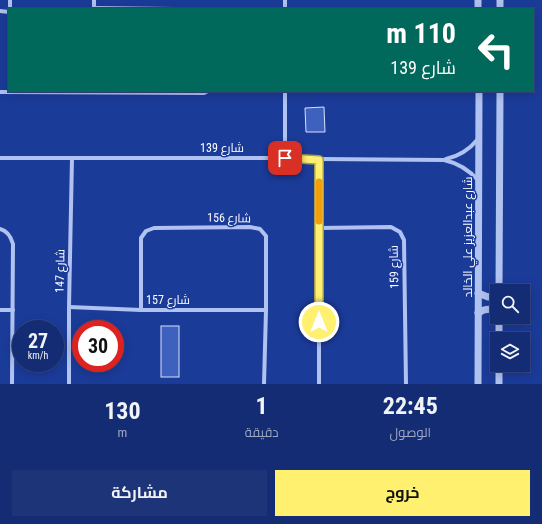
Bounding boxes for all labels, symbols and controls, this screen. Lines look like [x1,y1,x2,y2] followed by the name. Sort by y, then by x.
[386,17,456,50] text: 110 m
[470,24,522,76] icon: left
[390,57,456,78] text: شارع 139
[200,141,244,156] street label: شارع 139
[268,141,302,175] pin
[274,147,296,169] icon: arrive
[461,177,478,297] street label: شارع عبدالعزيز علي الخالد
[207,211,251,226] street label: شارع 156
[387,245,402,289] street label: شارع 159
[53,249,68,293] street label: شارع 147
[490,284,530,372] map controls
[490,284,530,324] button: search
[146,293,190,308] street label: شارع 157
[298,301,340,343] position arrow
[72,320,124,372] speed limit sign: 30
[28,329,48,353] text: 27
[490,332,530,372] button: layers
[28,350,48,361] text: km/h
[256,392,268,420] text: 1
[383,392,438,420] text: 22:45
[104,397,141,425] text: 130
[117,425,127,440] text: m
[245,425,279,440] text: دقيقة
[390,425,431,440] text: الوصول
[12,470,267,516] button: مشاركة
[275,470,530,516] button: خروج

